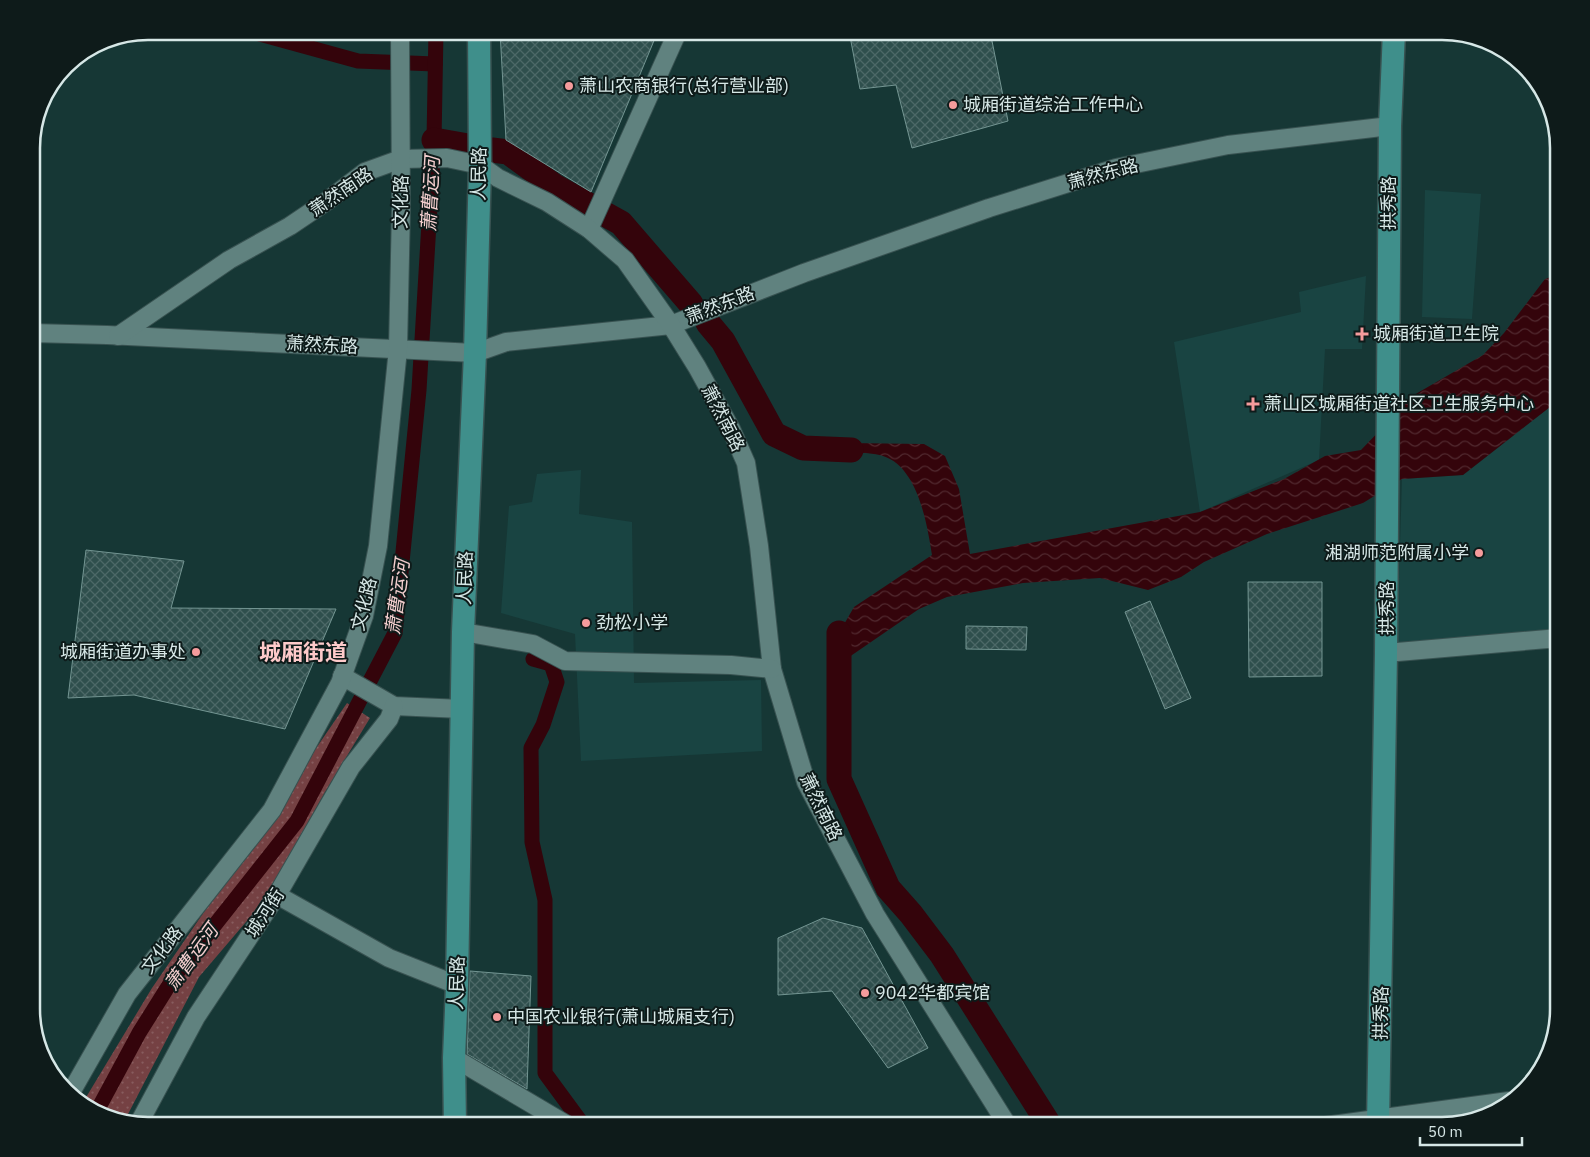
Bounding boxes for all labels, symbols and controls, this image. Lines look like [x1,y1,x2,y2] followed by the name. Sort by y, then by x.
[579,74,789,97] place label: 萧山农商银行(总行营业部)
[563,80,575,92] marker: 萧山农商银行(总行营业部)
[963,93,1143,116] place label: 城厢街道综治工作中心
[947,99,959,111] marker: 城厢街道综治工作中心
[467,147,490,201] street label: 人民路
[416,151,444,233] water label: 萧曹运河
[1065,153,1141,194] street label: 萧然东路
[304,162,377,221] street label: 萧然南路
[389,175,412,229] street label: 文化路
[1377,176,1400,230] street label: 拱秀路
[682,281,758,328] street label: 萧然东路
[1373,322,1499,345] place label: 城厢街道卫生院
[1355,327,1369,341] marker: 城厢街道卫生院
[285,331,359,358] street label: 萧然东路
[697,380,750,455] street label: 萧然南路
[1264,392,1534,415] place label: 萧山区城厢街道社区卫生服务中心
[1246,397,1260,411] marker: 萧山区城厢街道社区卫生服务中心
[1325,541,1469,564] place label: 湘湖师范附属小学
[1473,547,1485,559] marker: 湘湖师范附属小学
[452,551,477,605] street label: 人民路
[380,554,415,636] water label: 萧曹运河
[346,575,381,633] street label: 文化路
[1375,581,1398,635] street label: 拱秀路
[596,611,668,634] place label: 劲松小学
[580,617,592,629] marker: 劲松小学
[259,637,347,666] district label: 城厢街道
[60,640,186,663] place label: 城厢街道办事处
[190,646,202,658] marker: 城厢街道办事处
[795,769,848,844] street label: 萧然南路
[240,884,289,942] street label: 城河街
[159,916,225,995] water label: 萧曹运河
[136,921,187,978] street label: 文化路
[444,956,469,1010] street label: 人民路
[875,981,990,1004] place label: 9042华都宾馆
[1369,986,1392,1040] street label: 拱秀路
[859,987,871,999] marker: 9042华都宾馆
[507,1005,735,1028] place label: 中国农业银行(萧山城厢支行)
[491,1011,503,1023] marker: 中国农业银行(萧山城厢支行)
[1420,1114,1522,1146] scale bar
[1428,1122,1463,1141] text: 50 m

